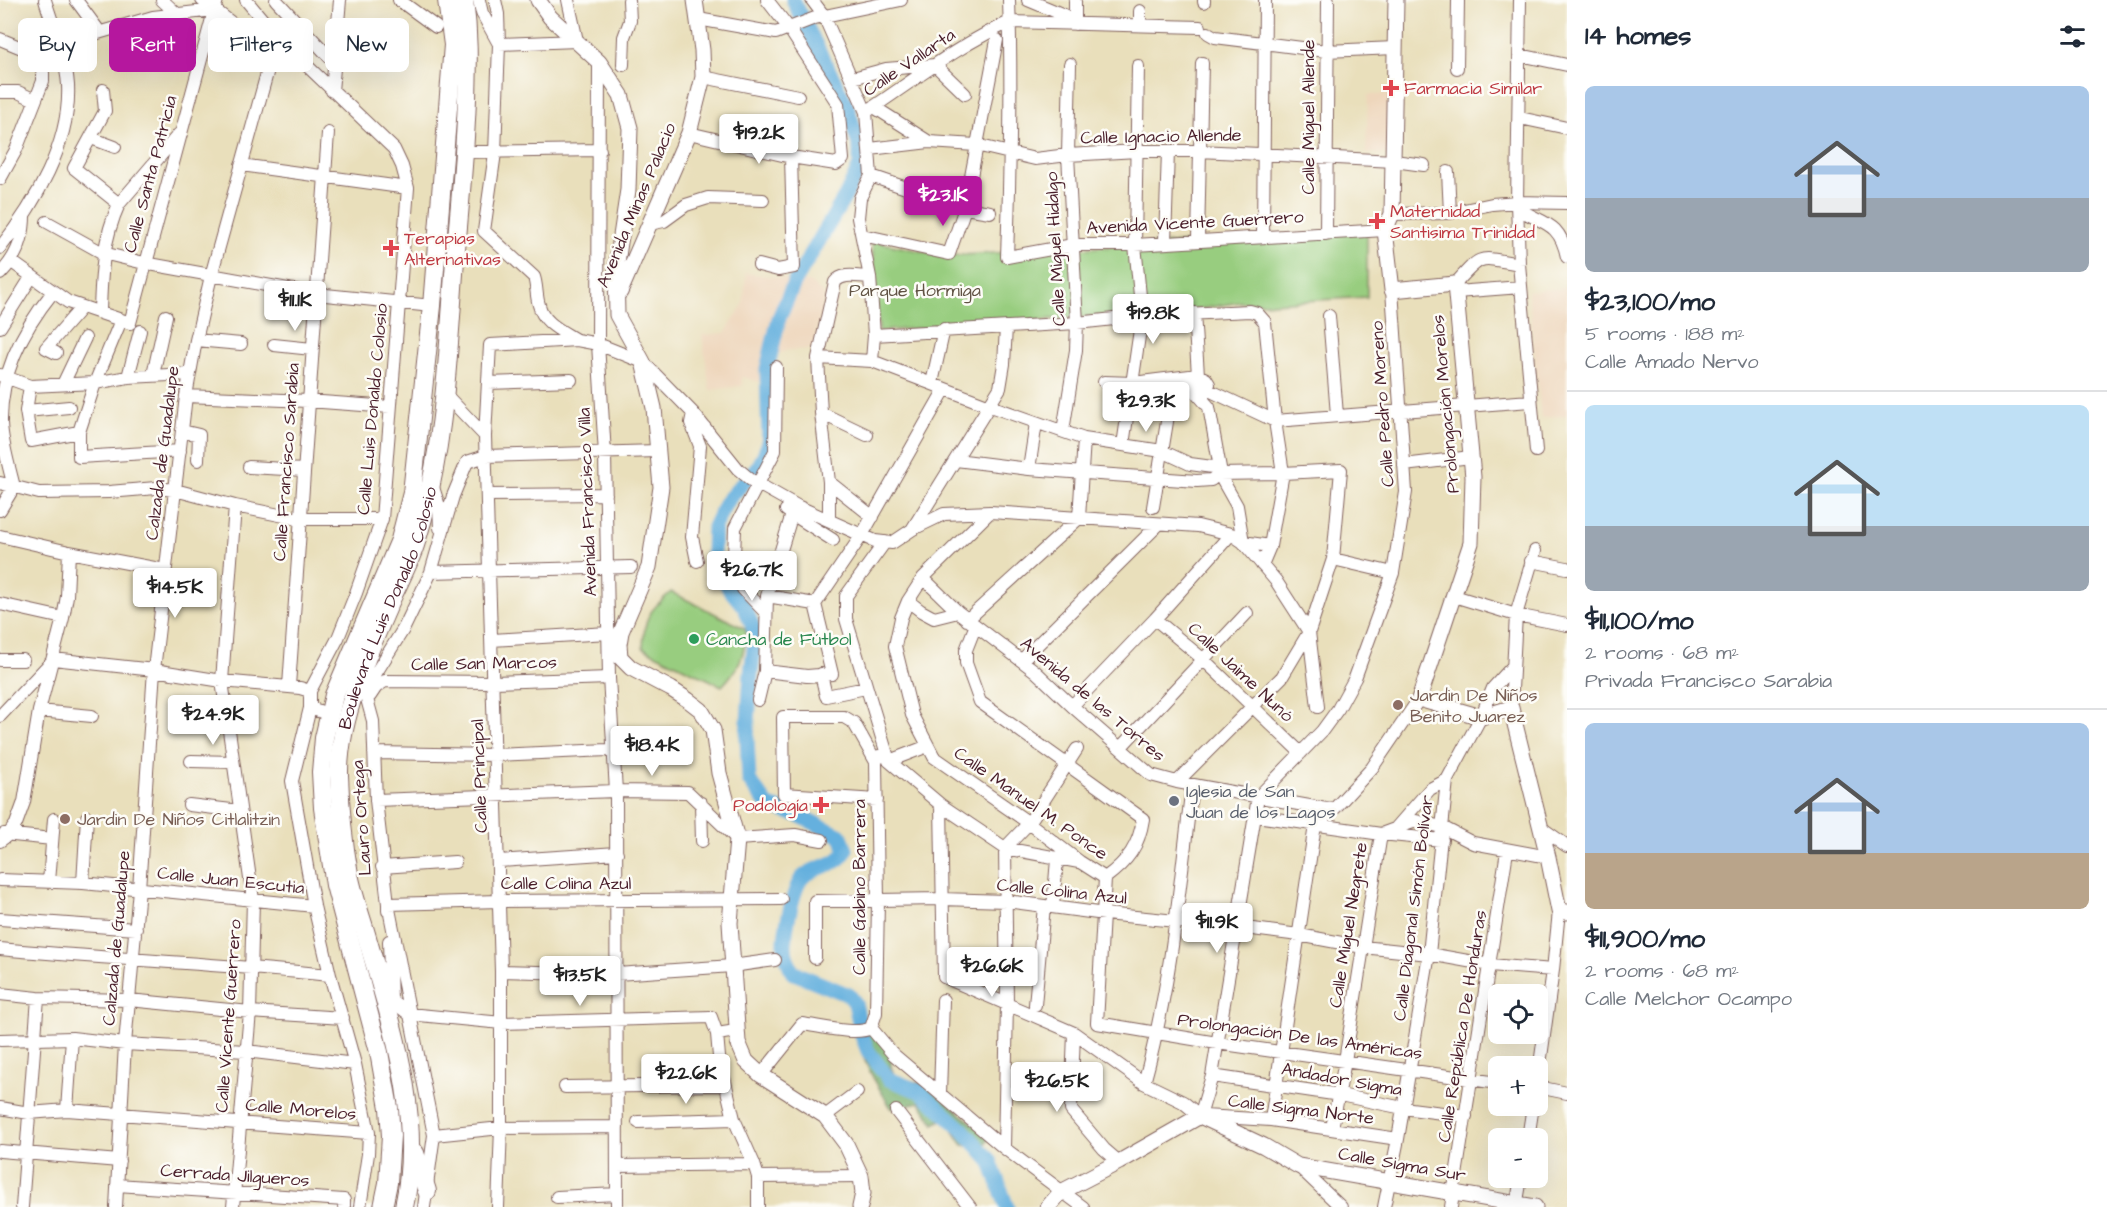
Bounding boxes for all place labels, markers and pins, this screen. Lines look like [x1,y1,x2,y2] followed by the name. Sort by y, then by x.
[1404,76,1542,101] place label: Farmacia Similar
[1382,79,1400,97] marker: Farmacia Similar
[710,114,808,165] pin: $19.2K
[894,176,992,227] pin: $23.1K
[1390,199,1535,245] place label: Maternidad Santisima Trinidad
[1368,212,1386,230] marker: Maternidad Santisima Trinidad
[404,226,501,272] place label: Terapias Alternativas
[382,239,400,257] marker: Terapias Alternativas
[246,281,344,332] pin: $11.1K
[1104,294,1202,345] pin: $19.8K
[1097,382,1195,433] pin: $29.3K
[703,551,801,602] pin: $26.7K
[126,568,224,619] pin: $14.5K
[706,627,852,652] place label: Cancha de Fútbol
[687,632,701,646] marker: Cancha de Fútbol
[1410,683,1538,729] place label: Jardin De Niños Benito Juarez
[164,695,262,746] pin: $24.9K
[1391,698,1405,712] marker: Jardin De Niños Benito Juarez
[603,726,701,777] pin: $18.4K
[1186,779,1335,826] place label: Iglesia de San Juan de los Lagos
[733,793,808,819] place label: Podología
[1167,794,1181,808] marker: Iglesia de San Juan de los Lagos
[812,796,830,814] marker: Podología
[77,807,280,832] place label: Jardin De Niños Citlalitzin
[58,812,72,826] marker: Jardin De Niños Citlalitzin
[1168,903,1266,954] pin: $11.9K
[943,947,1041,998] pin: $26.6K
[531,956,629,1007] pin: $13.5K
[637,1054,735,1105] pin: $22.6K
[1008,1062,1106,1113] pin: $26.5K

